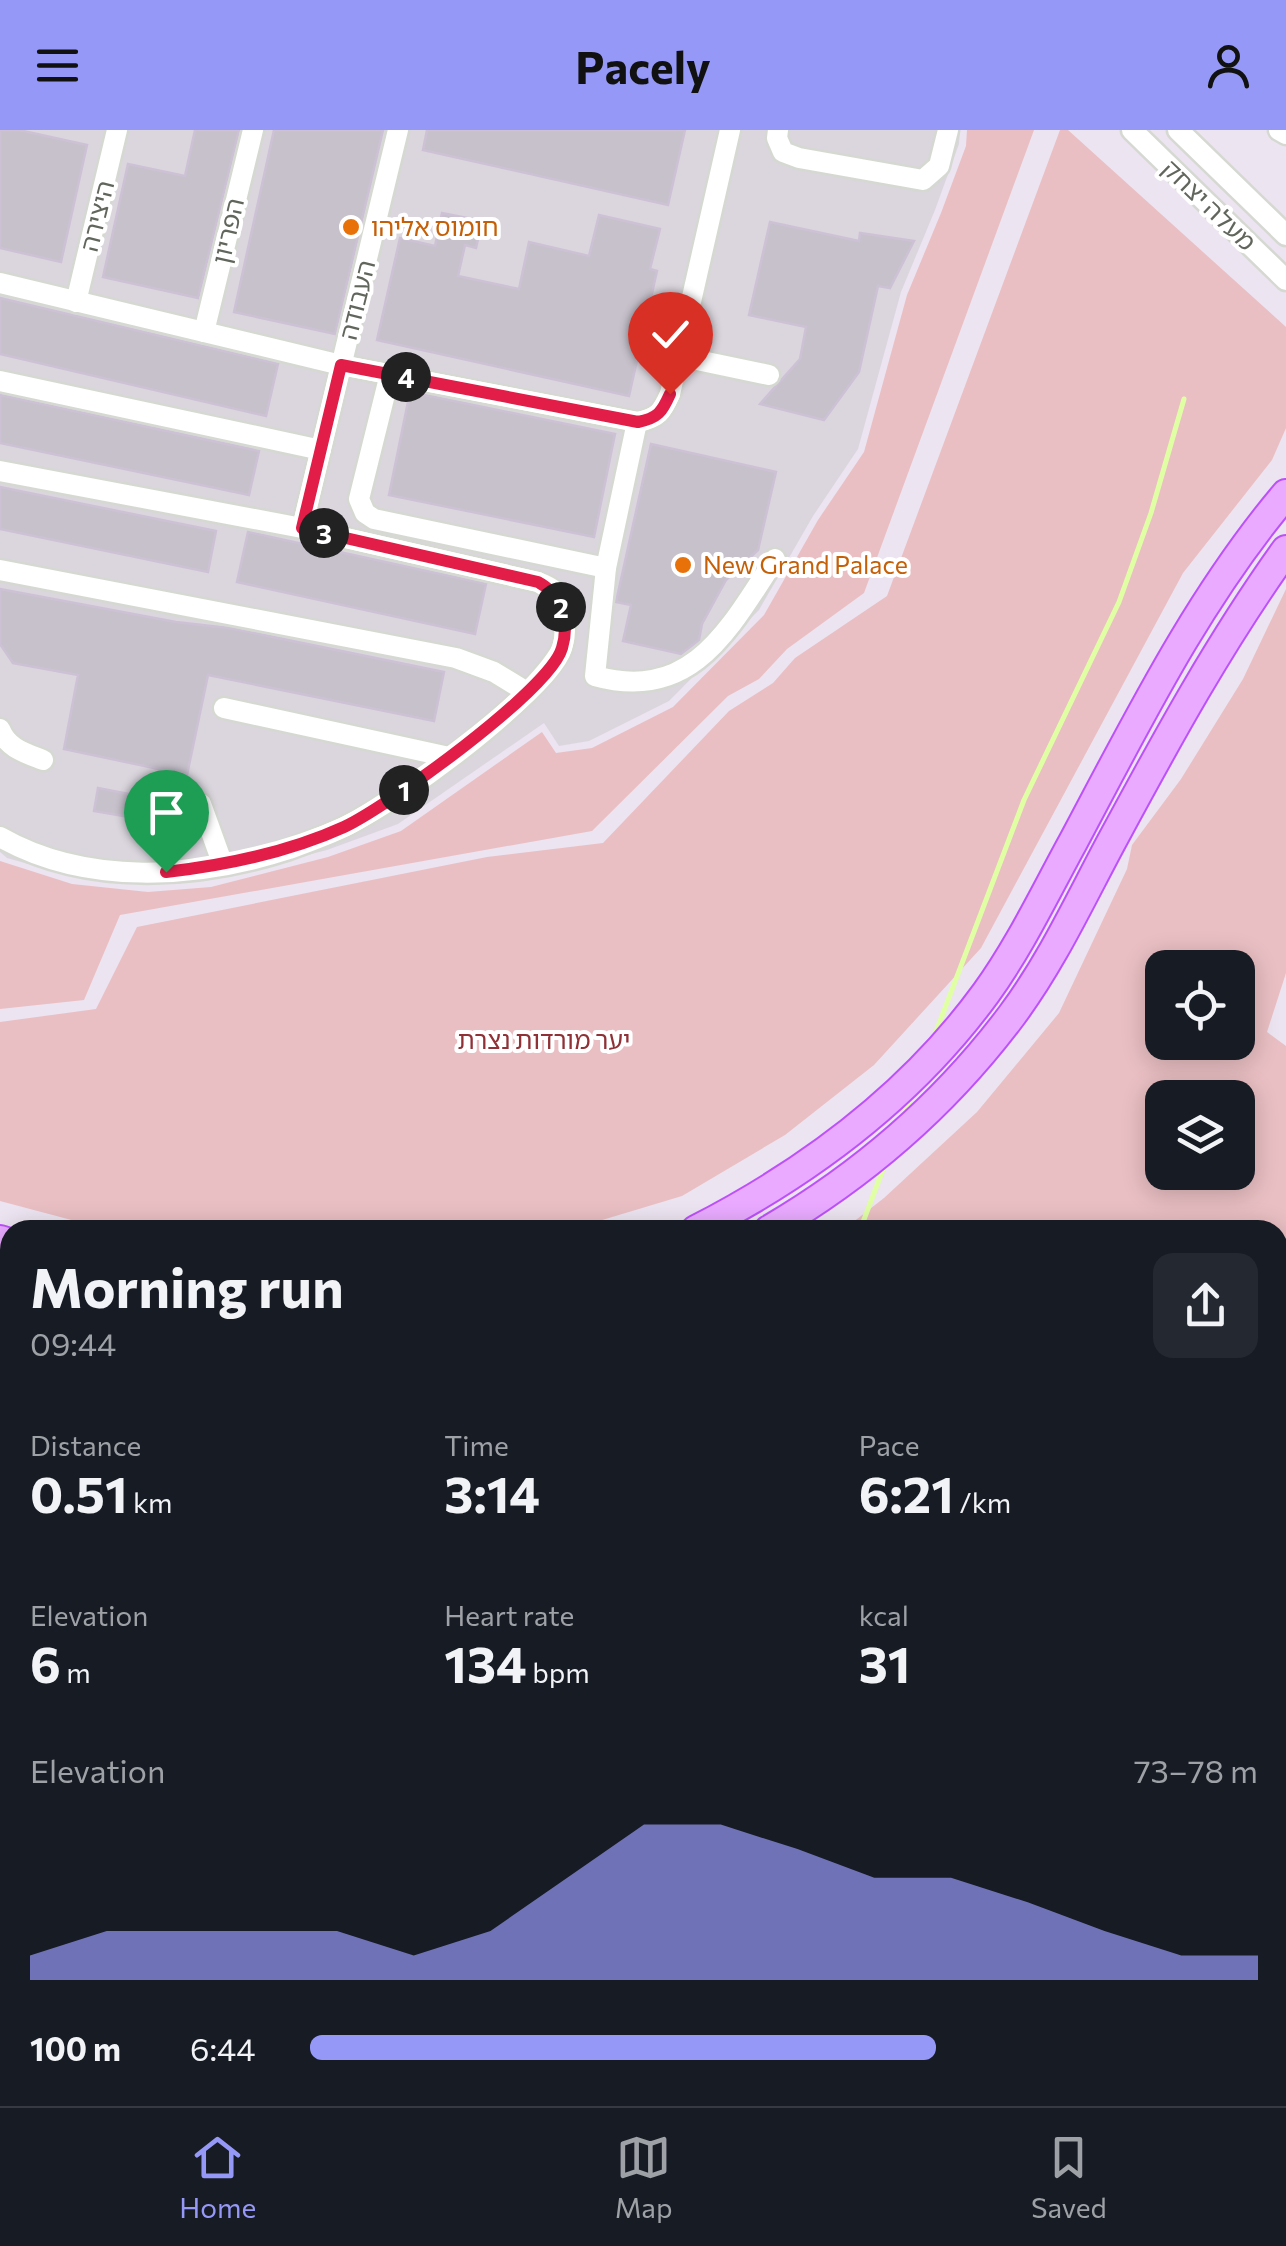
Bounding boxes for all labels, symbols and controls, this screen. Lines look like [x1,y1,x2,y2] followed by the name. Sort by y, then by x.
[30,38,85,93] icon: menu
[575,38,711,93] text: Pacely
[1201,38,1256,93] icon: person
[1157,152,1263,256] street label: מעלה יצחק
[73,177,119,254] street label: היצירה
[205,195,249,267] street label: הפריון
[371,211,499,241] place label: חומוס אליהו
[340,216,362,238] marker: חומוס אליהו
[332,257,380,343] street label: העבודה
[628,292,713,395] pin
[643,307,698,362] icon: check
[381,352,431,402] pin: 4
[397,360,415,394] text: 4
[299,508,349,558] pin: 3
[316,516,332,550] text: 3
[703,549,908,579] place label: New Grand Palace
[672,554,694,576] marker: New Grand Palace
[536,582,586,632] pin: 2
[553,590,569,624] text: 2
[379,765,429,815] pin: 1
[124,770,209,873] pin
[398,773,410,807] text: 1
[139,785,194,840] icon: arrive
[1145,950,1255,1190] map controls
[1145,950,1255,1060] button: locate
[458,1024,630,1054] park label: יער מורדות נצרת
[1145,1080,1255,1190] button: layers
[30,1252,344,1319] text: Morning run
[1153,1253,1258,1358] button: share
[30,1323,116,1363] text: 09:44
[30,1428,141,1462] text: Distance
[444,1428,509,1462] text: Time
[859,1428,920,1462] text: Pace
[30,1462,128,1523] text: 0.51
[444,1462,540,1523] text: 3:14
[859,1462,954,1523] text: 6:21
[128,1485,173,1519] text: km
[954,1485,1011,1519] text: /km
[30,1598,148,1632] text: Elevation
[444,1598,574,1632] text: Heart rate
[859,1598,909,1632] text: kcal
[30,1632,61,1693] text: 6
[444,1632,527,1693] text: 134
[859,1632,910,1693] text: 31
[61,1655,91,1689] text: m
[527,1655,590,1689] text: bpm
[30,1750,165,1790] text: Elevation
[1134,1750,1258,1790] text: 73–78 m
[30,2028,121,2068] text: 100 m
[190,2028,255,2068] text: 6:44
[179,2130,256,2224] tab: Home
[615,2130,673,2224] tab: Map
[1031,2130,1107,2224] tab: Saved

